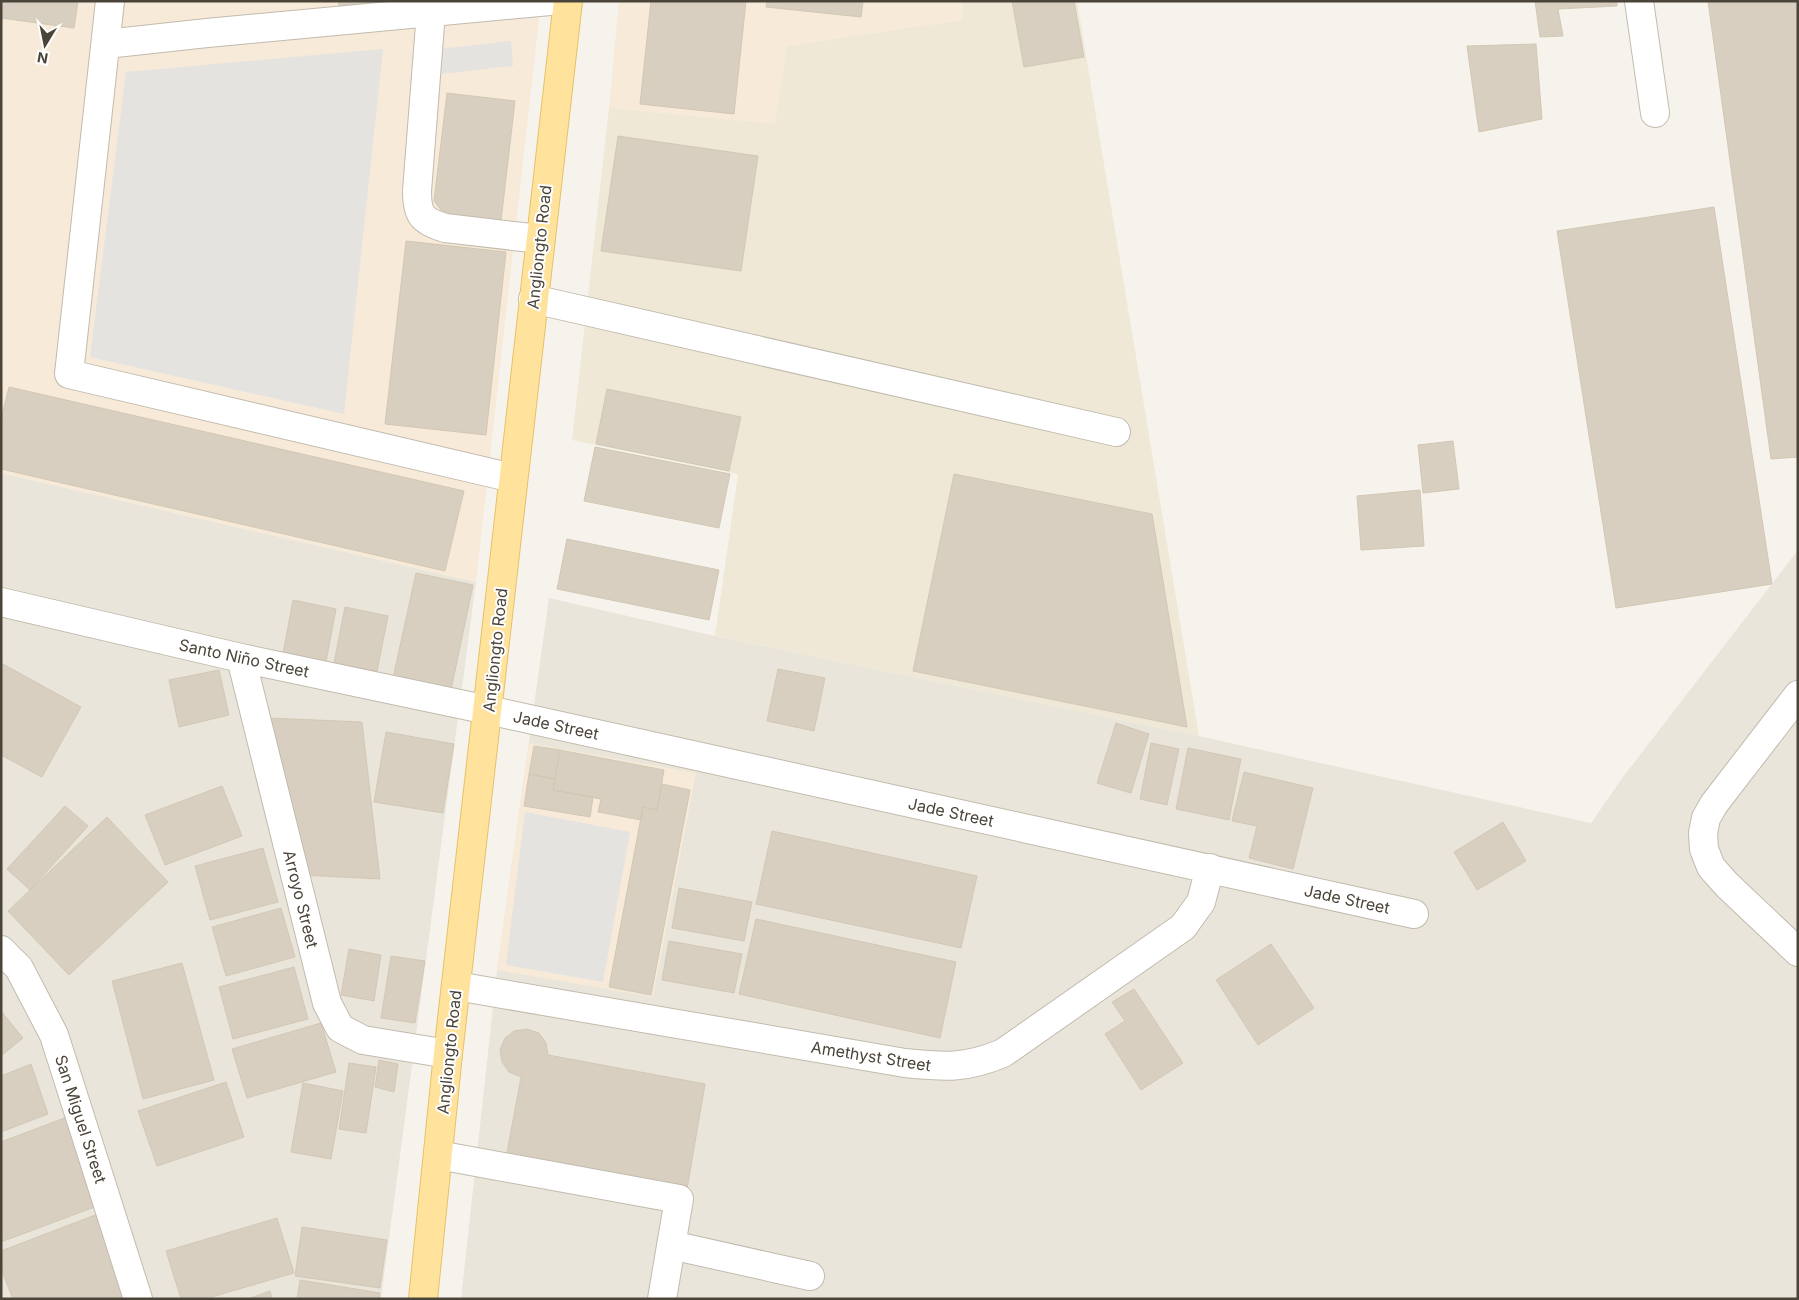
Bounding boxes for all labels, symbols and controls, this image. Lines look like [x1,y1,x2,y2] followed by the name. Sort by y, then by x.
[20,20,70,70] north arrow
[36,49,49,68] text: N
[523,184,555,310] street label: Angliongto Road
[479,587,511,713] street label: Angliongto Road
[177,634,311,682] street label: Santo Niño Street
[511,706,601,744] street label: Jade Street
[906,793,996,831] street label: Jade Street
[279,848,323,950] street label: Arroyo Street
[1302,880,1392,918] street label: Jade Street
[433,989,465,1115] street label: Angliongto Road
[810,1037,932,1075] street label: Amethyst Street
[51,1052,111,1186] street label: San Miguel Street

